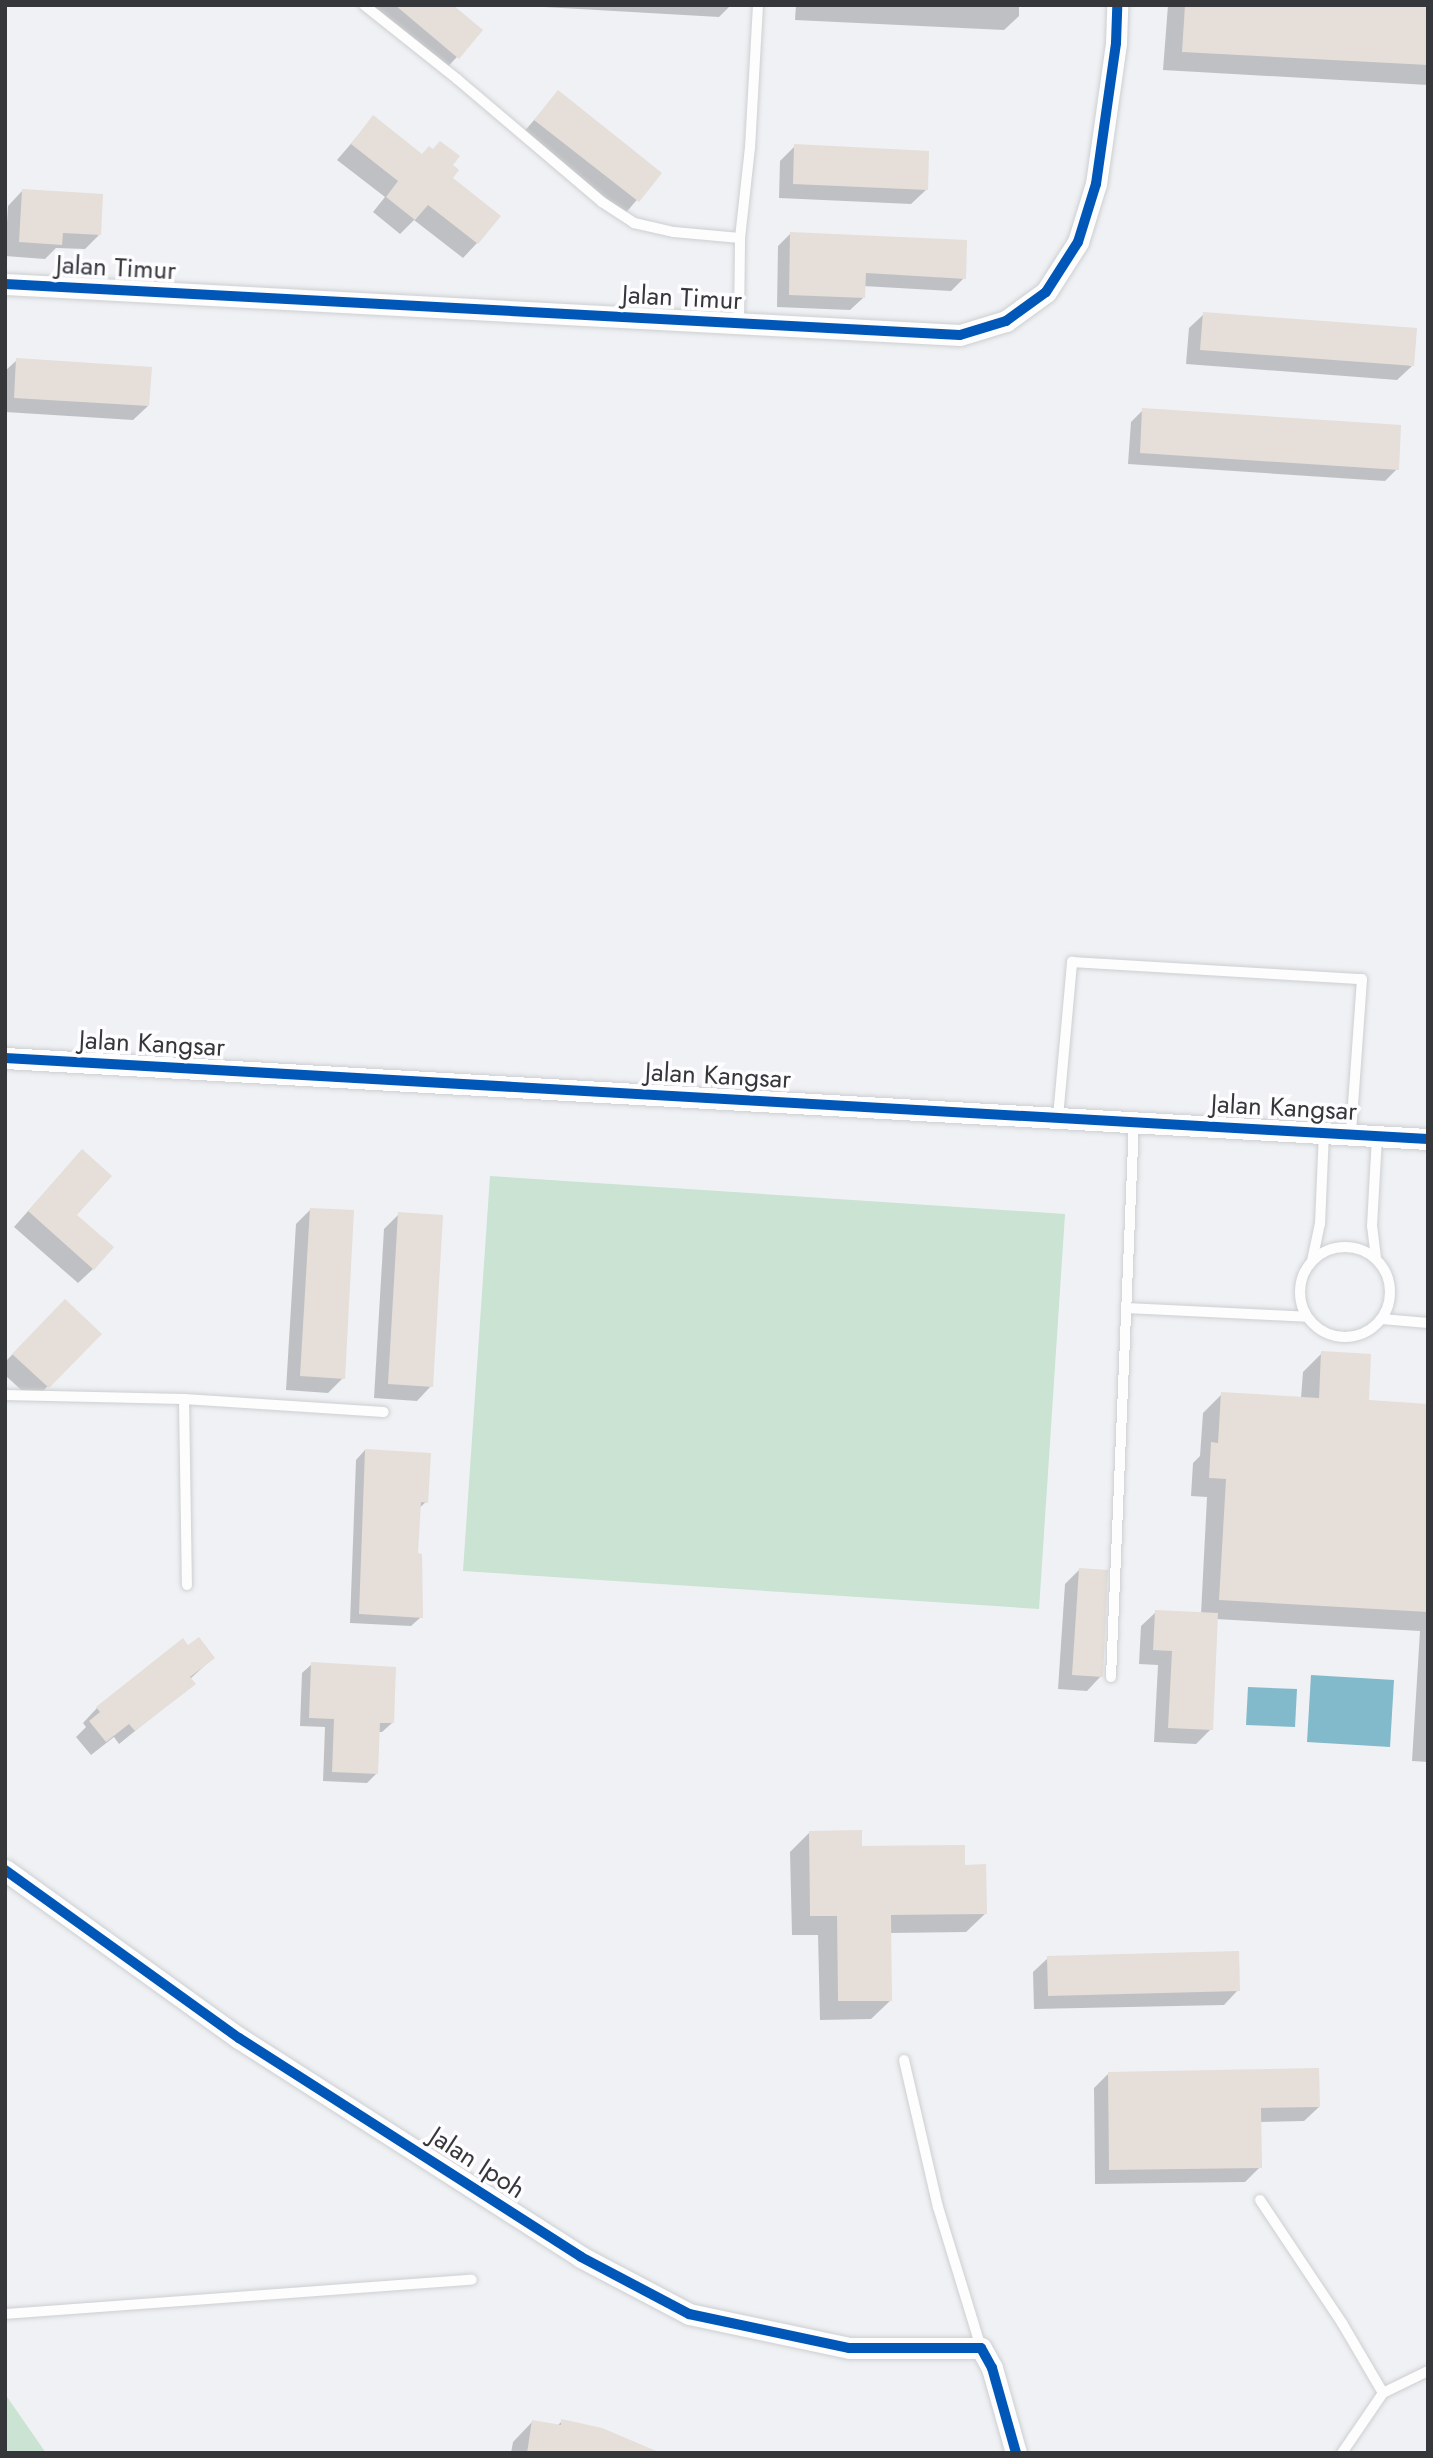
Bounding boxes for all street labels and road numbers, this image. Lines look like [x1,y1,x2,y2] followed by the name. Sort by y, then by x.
[55,249,177,287] street label: Jalan Timur
[621,279,743,317] street label: Jalan Timur
[78,1025,226,1063] street label: Jalan Kangsar
[644,1057,792,1095] street label: Jalan Kangsar
[1210,1089,1358,1127] street label: Jalan Kangsar
[423,2121,531,2205] street label: Jalan Ipoh

